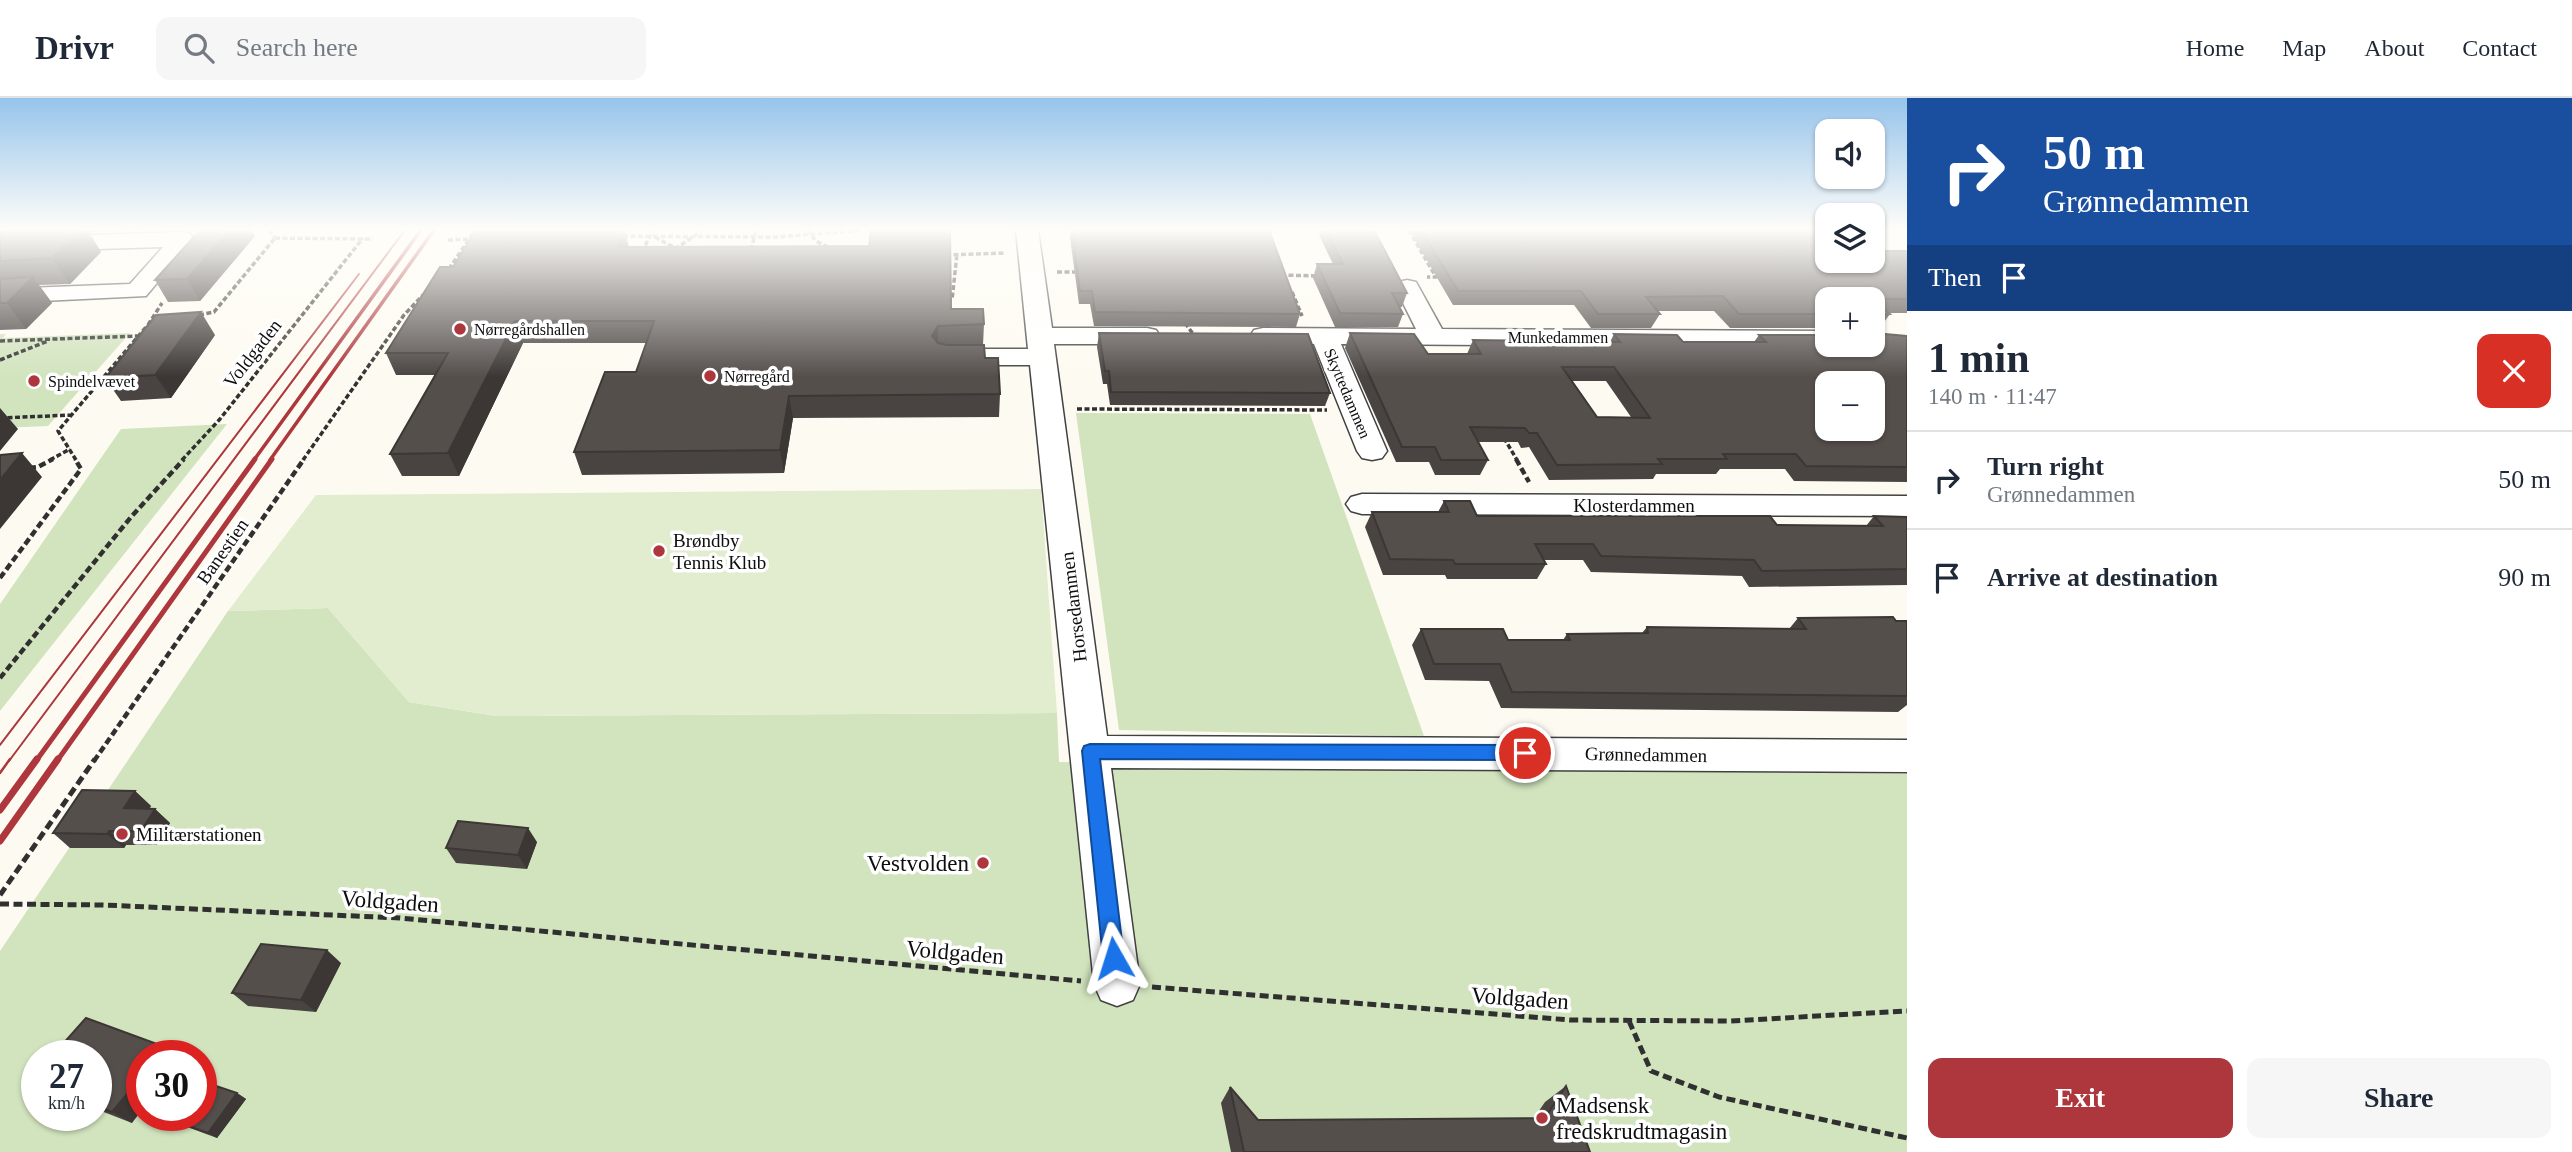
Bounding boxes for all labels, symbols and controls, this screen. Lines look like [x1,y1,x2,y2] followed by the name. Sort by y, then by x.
[156,17,646,80] search box
[180,29,218,67] icon: search
[35,30,114,66] text: Drivr
[236,33,358,62] text: Search here
[2186,35,2244,61] text: Home
[2282,35,2326,61] text: Map
[2364,35,2424,61] text: About
[2462,35,2537,61] text: Contact
[1815,119,1885,441] map controls
[1815,119,1885,189] button: sound
[2043,125,2145,180] text: 50 m
[1928,126,2019,217] icon: right
[2043,183,2249,219] text: Grønnedammen
[1815,203,1885,273] button: layers
[1995,259,2033,297] icon: arrive
[1928,263,1981,292] text: Then
[1815,287,1885,357] button: +
[219,315,286,392] street label: Voldgaden
[452,321,468,337] marker: Nørregårdshallen
[474,321,585,339] place label: Nørregårdshallen
[1508,329,1608,346] street label: Munkedammen
[2477,334,2551,408] button: close
[1928,335,2030,381] text: 1 min
[1320,346,1374,441] street label: Skyttedammen
[702,368,718,384] marker: Nørregård
[724,368,790,386] place label: Nørregård
[1815,371,1885,441] button: −
[26,373,42,389] marker: Spindelvævet
[48,373,136,391] place label: Spindelvævet
[1928,384,2057,409] text: 140 m · 11:47
[1987,452,2104,481] text: Turn right
[1928,461,1966,499] icon: right
[2498,465,2551,494] text: 50 m
[1987,482,2135,507] text: Grønnedammen
[1573,495,1695,516] street label: Klosterdammen
[192,514,253,588] street label: Banestien
[673,530,766,573] place label: Brøndby Tennis Klub
[651,543,667,559] marker: Brøndby Tennis Klub
[1056,550,1091,663] street label: Horsedammen
[1928,559,1966,597] icon: arrive
[1987,563,2218,592] text: Arrive at destination
[2498,563,2551,592] text: 90 m
[1495,723,1555,783] pin
[1506,734,1544,772] icon: arrive
[1585,743,1708,766] street label: Grønnedammen
[136,824,262,845] place label: Militærstationen
[114,826,130,842] marker: Militærstationen
[867,851,969,876] place label: Vestvolden
[975,855,991,871] marker: Vestvolden
[340,886,440,917] street label: Voldgaden
[1077,921,1151,995] position arrow
[905,936,1005,969] street label: Voldgaden
[1470,983,1570,1014] street label: Voldgaden
[126,1040,217,1131] speed limit sign: 30
[49,1057,84,1096] text: 27
[1928,1058,2233,1138] button: Exit
[2247,1058,2551,1138] button: Share
[48,1093,85,1113] text: km/h
[1556,1093,1728,1144] place label: Madsensk fredskrudtmagasin
[1534,1110,1550,1126] marker: Madsensk fredskrudtmagasin

